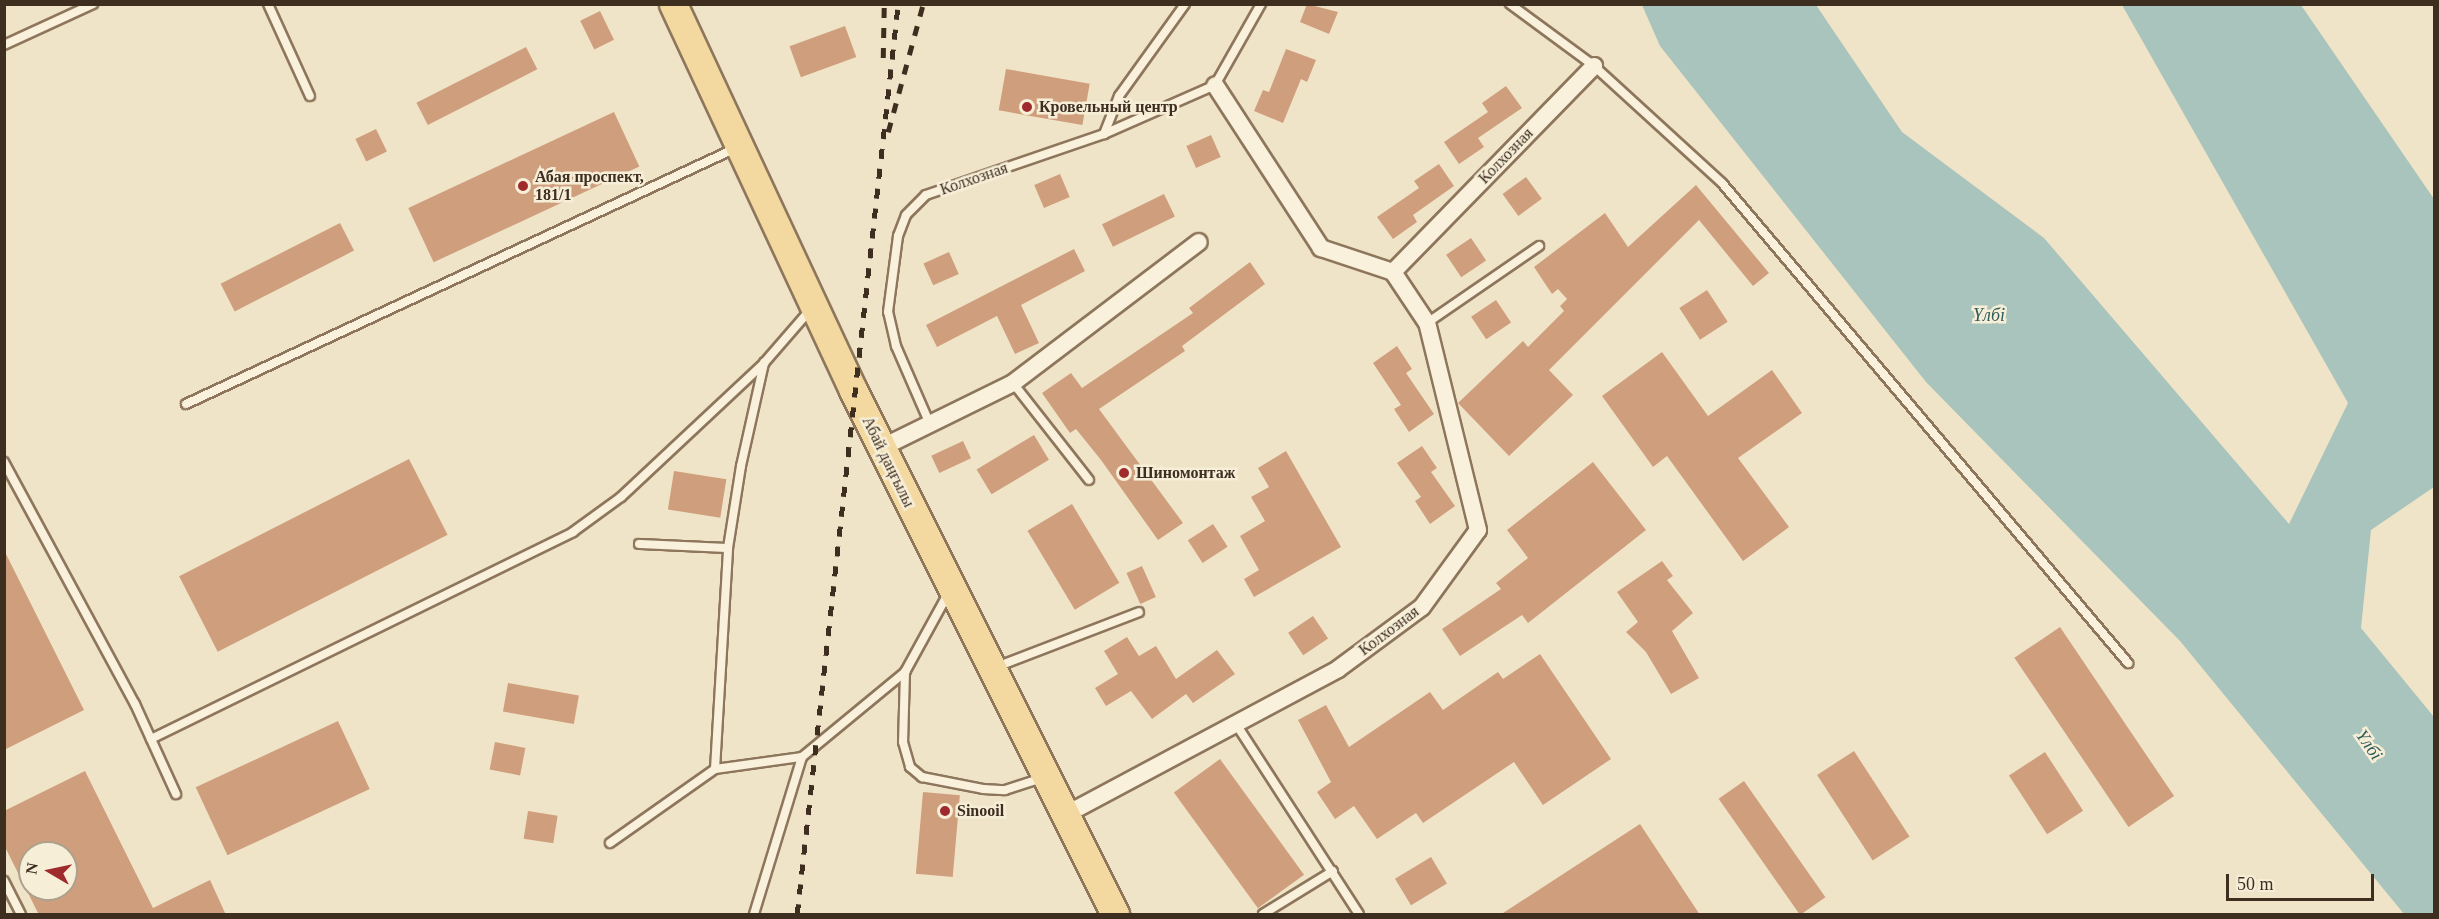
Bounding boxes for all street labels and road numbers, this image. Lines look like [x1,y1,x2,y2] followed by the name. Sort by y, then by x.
[1475,124,1537,188] street label: Колхозная
[938,158,1010,200] street label: Колхозная
[858,414,918,510] street label: Абай даңғылы
[1355,602,1423,660] street label: Колхозная

